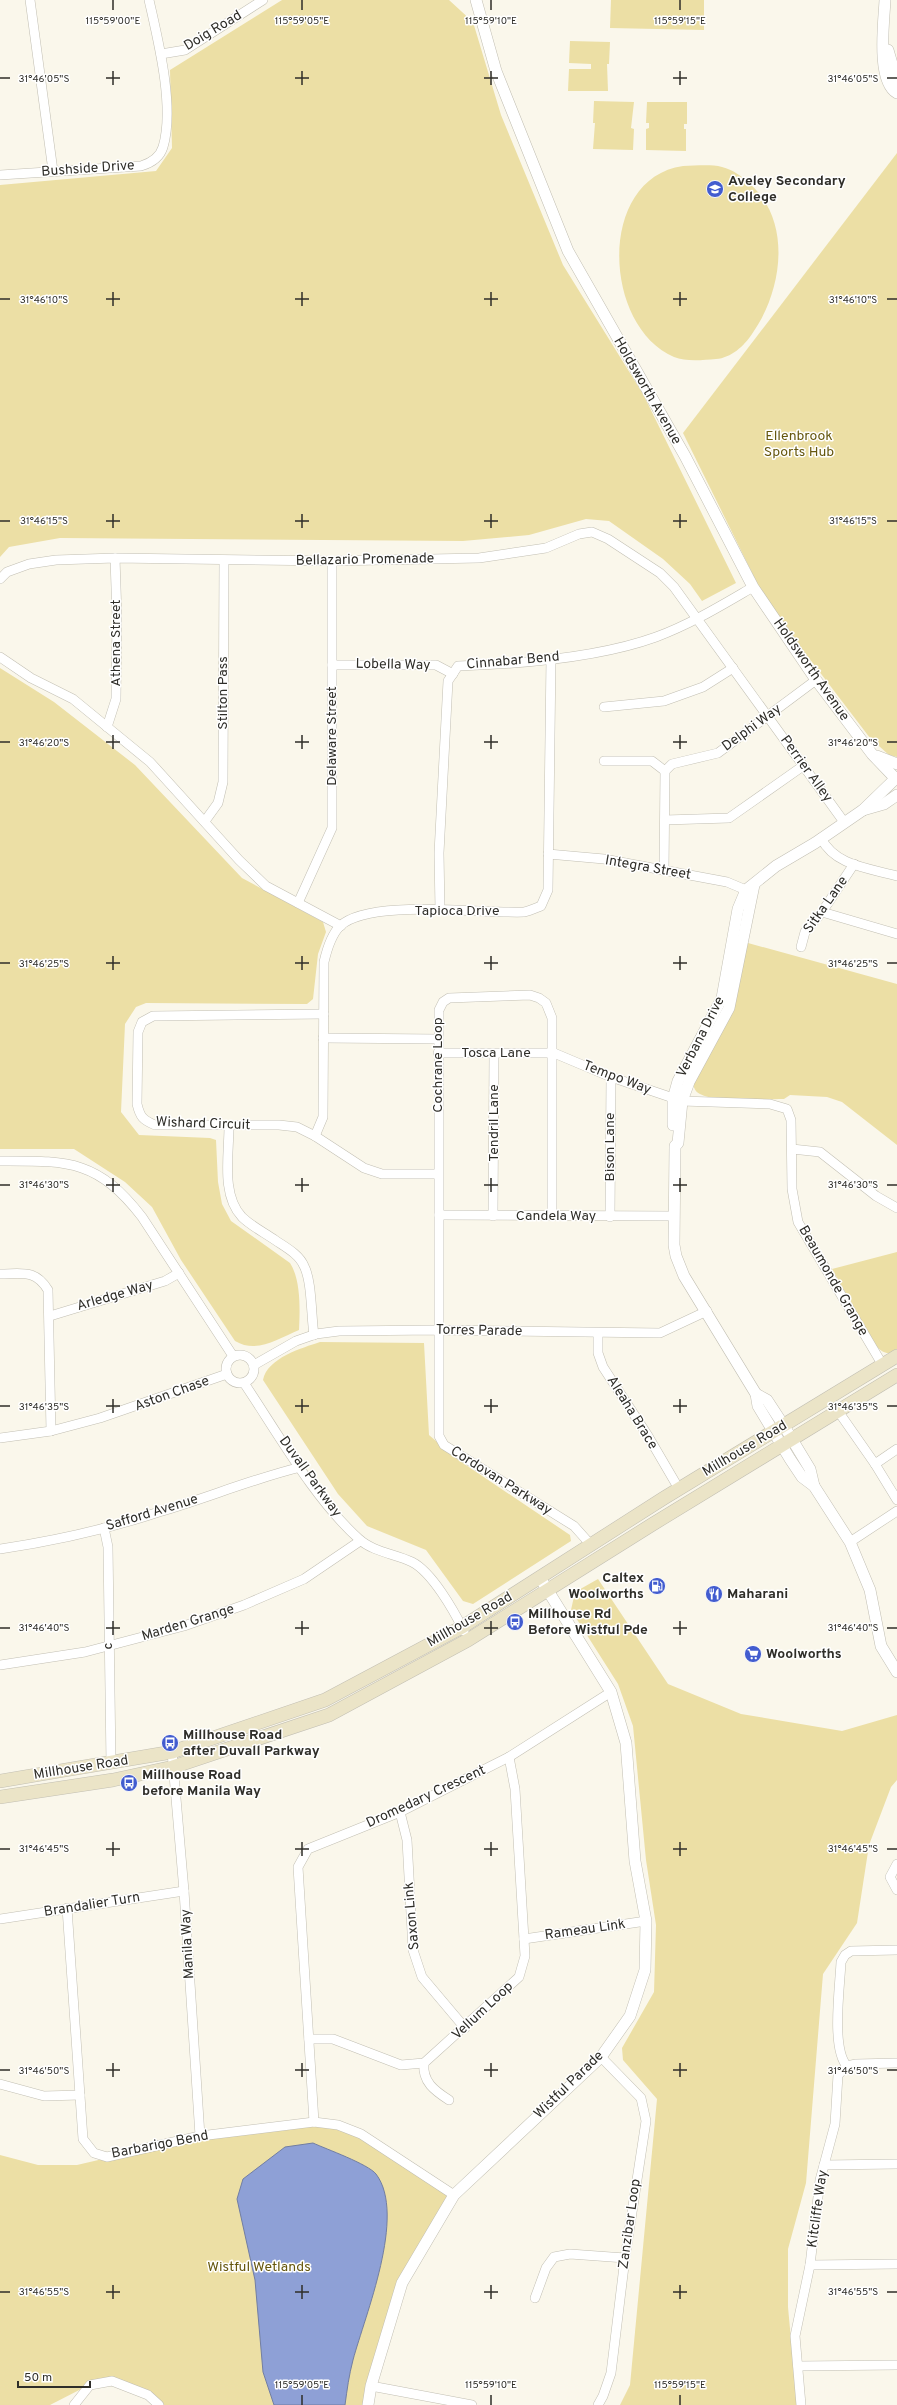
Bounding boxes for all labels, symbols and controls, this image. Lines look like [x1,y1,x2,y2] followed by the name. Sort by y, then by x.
[181,7,245,55] street label: Doig Road
[86,15,140,28] text: 115°59'00"E
[275,15,329,28] text: 115°59'05"E
[465,15,517,28] text: 115°59'10"E
[654,15,706,28] text: 115°59'15"E
[19,73,69,86] text: 31°46'05"S
[828,73,878,86] text: 31°46'05"S
[41,157,135,181] street label: Bushside Drive
[728,173,846,206] place label: Aveley Secondary College
[705,179,725,199] school or university icon: Aveley Secondary College
[20,294,68,307] text: 31°46'10"S
[829,294,877,307] text: 31°46'10"S
[609,334,685,448] street label: Holdsworth Avenue
[764,428,834,461] park label: Ellenbrook Sports Hub
[20,515,68,528] text: 31°46'15"S
[829,515,877,528] text: 31°46'15"S
[296,550,434,570] street label: Bellazario Promenade
[108,599,125,687] street label: Athena Street
[769,615,853,725] street label: Holdsworth Avenue
[466,648,560,674] street label: Cinnabar Bend
[215,656,232,730] street label: Stilton Pass
[355,656,431,674] street label: Lobella Way
[324,686,341,786] street label: Delaware Street
[719,701,785,755] street label: Delphi Way
[776,732,836,806] street label: Perrier Alley
[19,737,69,750] text: 31°46'20"S
[828,737,878,750] text: 31°46'20"S
[604,852,692,884] street label: Integra Street
[800,873,852,937] street label: Sitka Lane
[415,903,499,920] street label: Tapioca Drive
[19,958,69,971] text: 31°46'25"S
[828,958,878,971] text: 31°46'25"S
[673,994,729,1080] street label: Verbana Drive
[430,1017,447,1113] street label: Cochrane Loop
[461,1045,531,1062] street label: Tosca Lane
[580,1057,654,1099] street label: Tempo Way
[486,1084,503,1162] street label: Tendril Lane
[602,1112,619,1182] street label: Bison Lane
[155,1114,251,1134] street label: Wishard Circuit
[19,1179,69,1192] text: 31°46'30"S
[828,1179,878,1192] text: 31°46'30"S
[516,1208,596,1225] street label: Candela Way
[795,1223,871,1339] street label: Beaumonde Grange
[75,1277,155,1315] street label: Arledge Way
[436,1322,522,1340] street label: Torres Parade
[132,1373,212,1415] street label: Aston Chase
[603,1373,661,1453] street label: Aleaha Brace
[19,1401,69,1414] text: 31°46'35"S
[828,1401,878,1414] text: 31°46'35"S
[700,1417,790,1481] street label: Millhouse Road
[275,1433,345,1521] street label: Duvall Parkway
[447,1443,555,1519] street label: Cordovan Parkway
[104,1491,200,1535] street label: Safford Avenue
[568,1570,644,1603] place label: Caltex Woolworths
[647,1576,667,1596] fuel station icon: Caltex Woolworths
[704,1584,724,1604] restaurant icon: Maharani
[727,1586,788,1603] place label: Maharani
[424,1589,516,1651] street label: Millhouse Road
[140,1601,236,1645] street label: Marden Grange
[528,1606,648,1639] place label: Millhouse Rd Before Wistful Pde
[505,1612,525,1632] bus stop icon: Millhouse Rd Before Wistful Pde
[19,1622,69,1635] text: 31°46'40"S
[828,1622,878,1635] text: 31°46'40"S
[100,1643,117,1650] street label: c
[743,1644,763,1664] supermarket icon: Woolworths
[766,1646,842,1663] place label: Woolworths
[183,1727,320,1760] place label: Millhouse Road after Duvall Parkway
[160,1733,180,1753] bus stop icon: Millhouse Road after Duvall Parkway
[32,1752,130,1784] street label: Millhouse Road
[364,1762,488,1832] street label: Dromedary Crescent
[142,1767,261,1800] place label: Millhouse Road before Manila Way
[119,1773,139,1793] bus stop icon: Millhouse Road before Manila Way
[19,1843,69,1856] text: 31°46'45"S
[828,1843,878,1856] text: 31°46'45"S
[401,1881,423,1951] street label: Saxon Link
[43,1889,141,1921] street label: Brandalier Turn
[178,1909,198,1979] street label: Manila Way
[543,1916,627,1944] street label: Rameau Link
[449,1978,517,2044] street label: Vellum Loop
[531,2048,607,2122] street label: Wistful Parade
[19,2065,69,2078] text: 31°46'50"S
[828,2065,878,2078] text: 31°46'50"S
[110,2127,210,2163] street label: Barbarigo Bend
[804,2169,832,2249] street label: Kitcliffe Way
[615,2178,645,2270] street label: Zanzibar Loop
[207,2259,311,2276] park label: Wistful Wetlands
[19,2286,69,2299] text: 31°46'55"S
[828,2286,878,2299] text: 31°46'55"S
[18,2363,90,2389] scale bar
[24,2370,52,2386] text: 50 m
[275,2379,329,2392] text: 115°59'05"E
[465,2379,517,2392] text: 115°59'10"E
[654,2379,706,2392] text: 115°59'15"E

